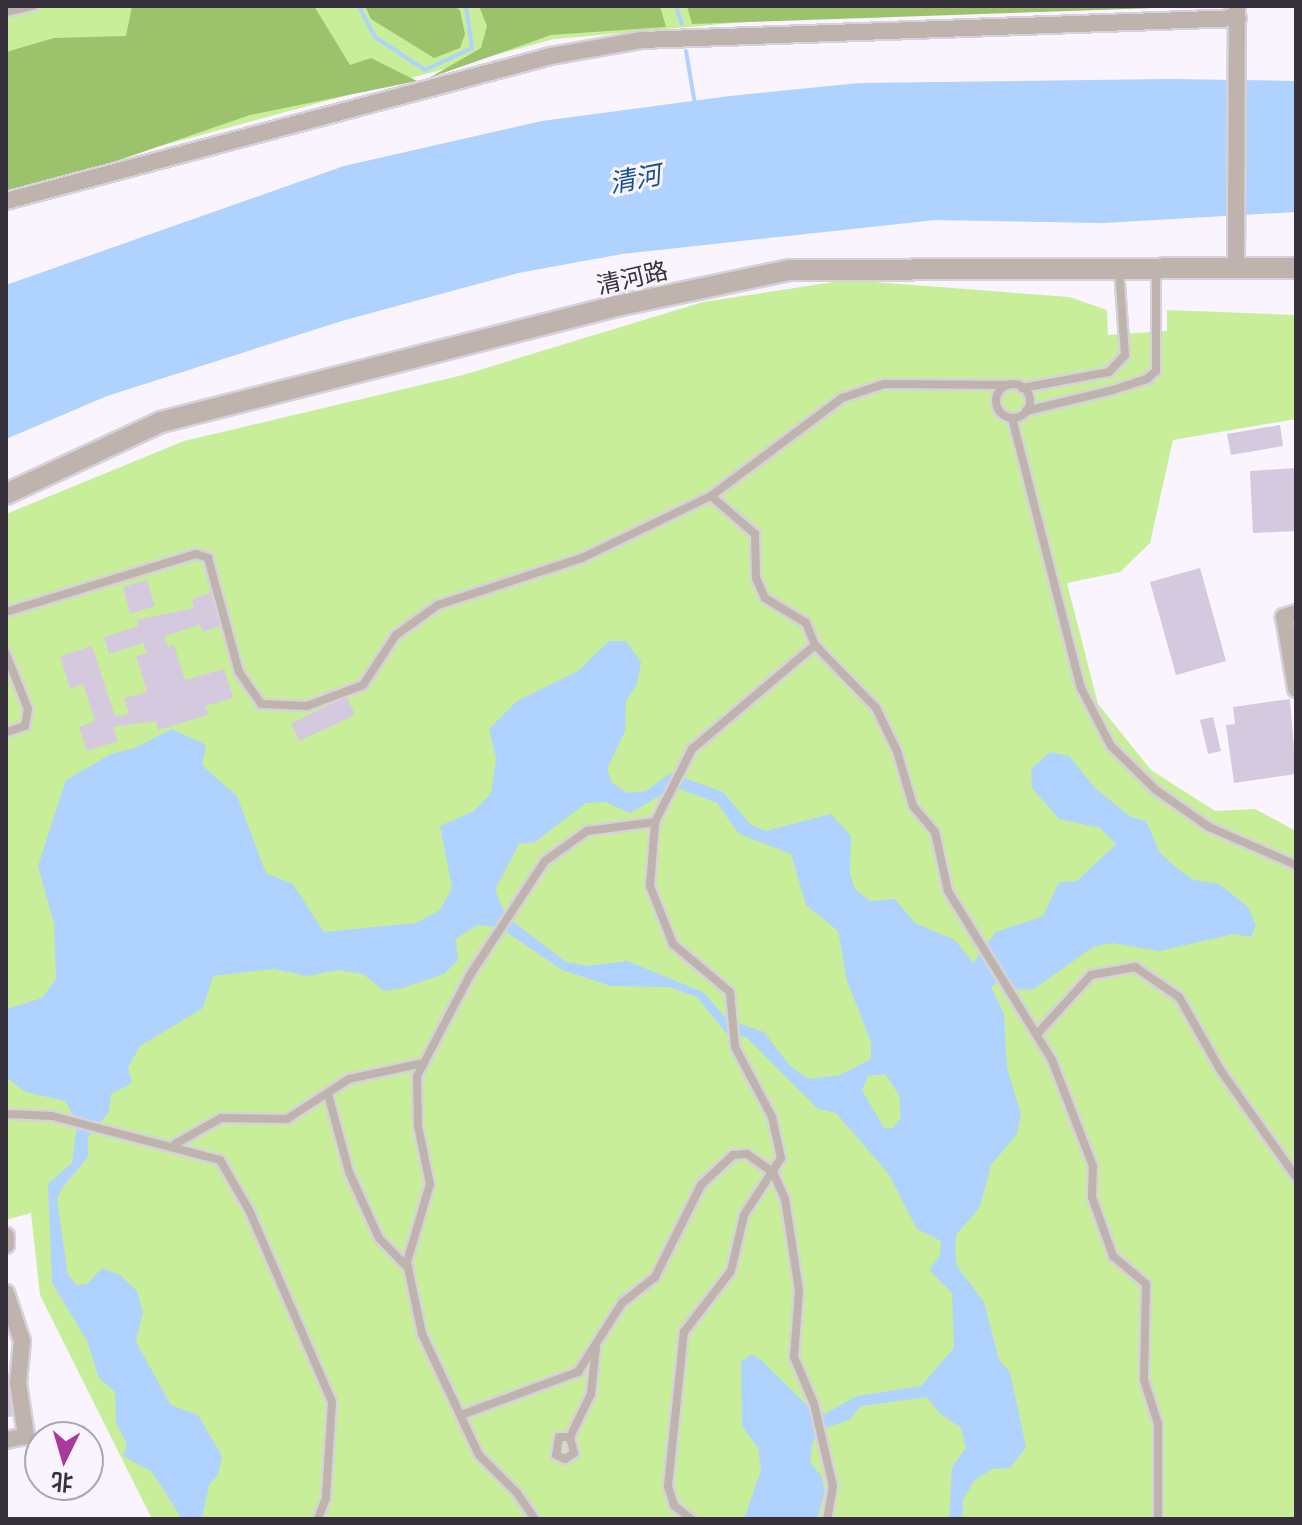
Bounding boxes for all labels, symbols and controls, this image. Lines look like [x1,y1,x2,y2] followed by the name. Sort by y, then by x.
[607,159,663,199] water label: 清河
[594,255,670,299] street label: 清河路
[24,1421,104,1501] north arrow
[50,1467,74,1499] text: 北

